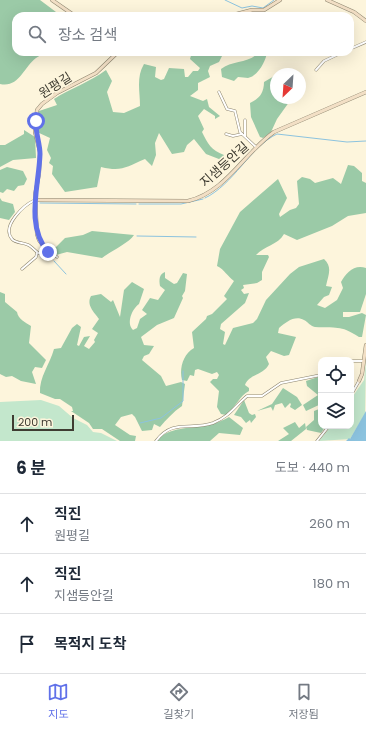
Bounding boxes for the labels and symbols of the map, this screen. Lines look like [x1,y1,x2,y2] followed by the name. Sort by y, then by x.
[35,68,76,103] street label: 원평길
[270,68,306,104] north arrow
[27,112,45,130] route start
[196,137,253,191] street label: 지샘등안길
[39,243,57,261] route end
[12,413,74,432] scale bar

